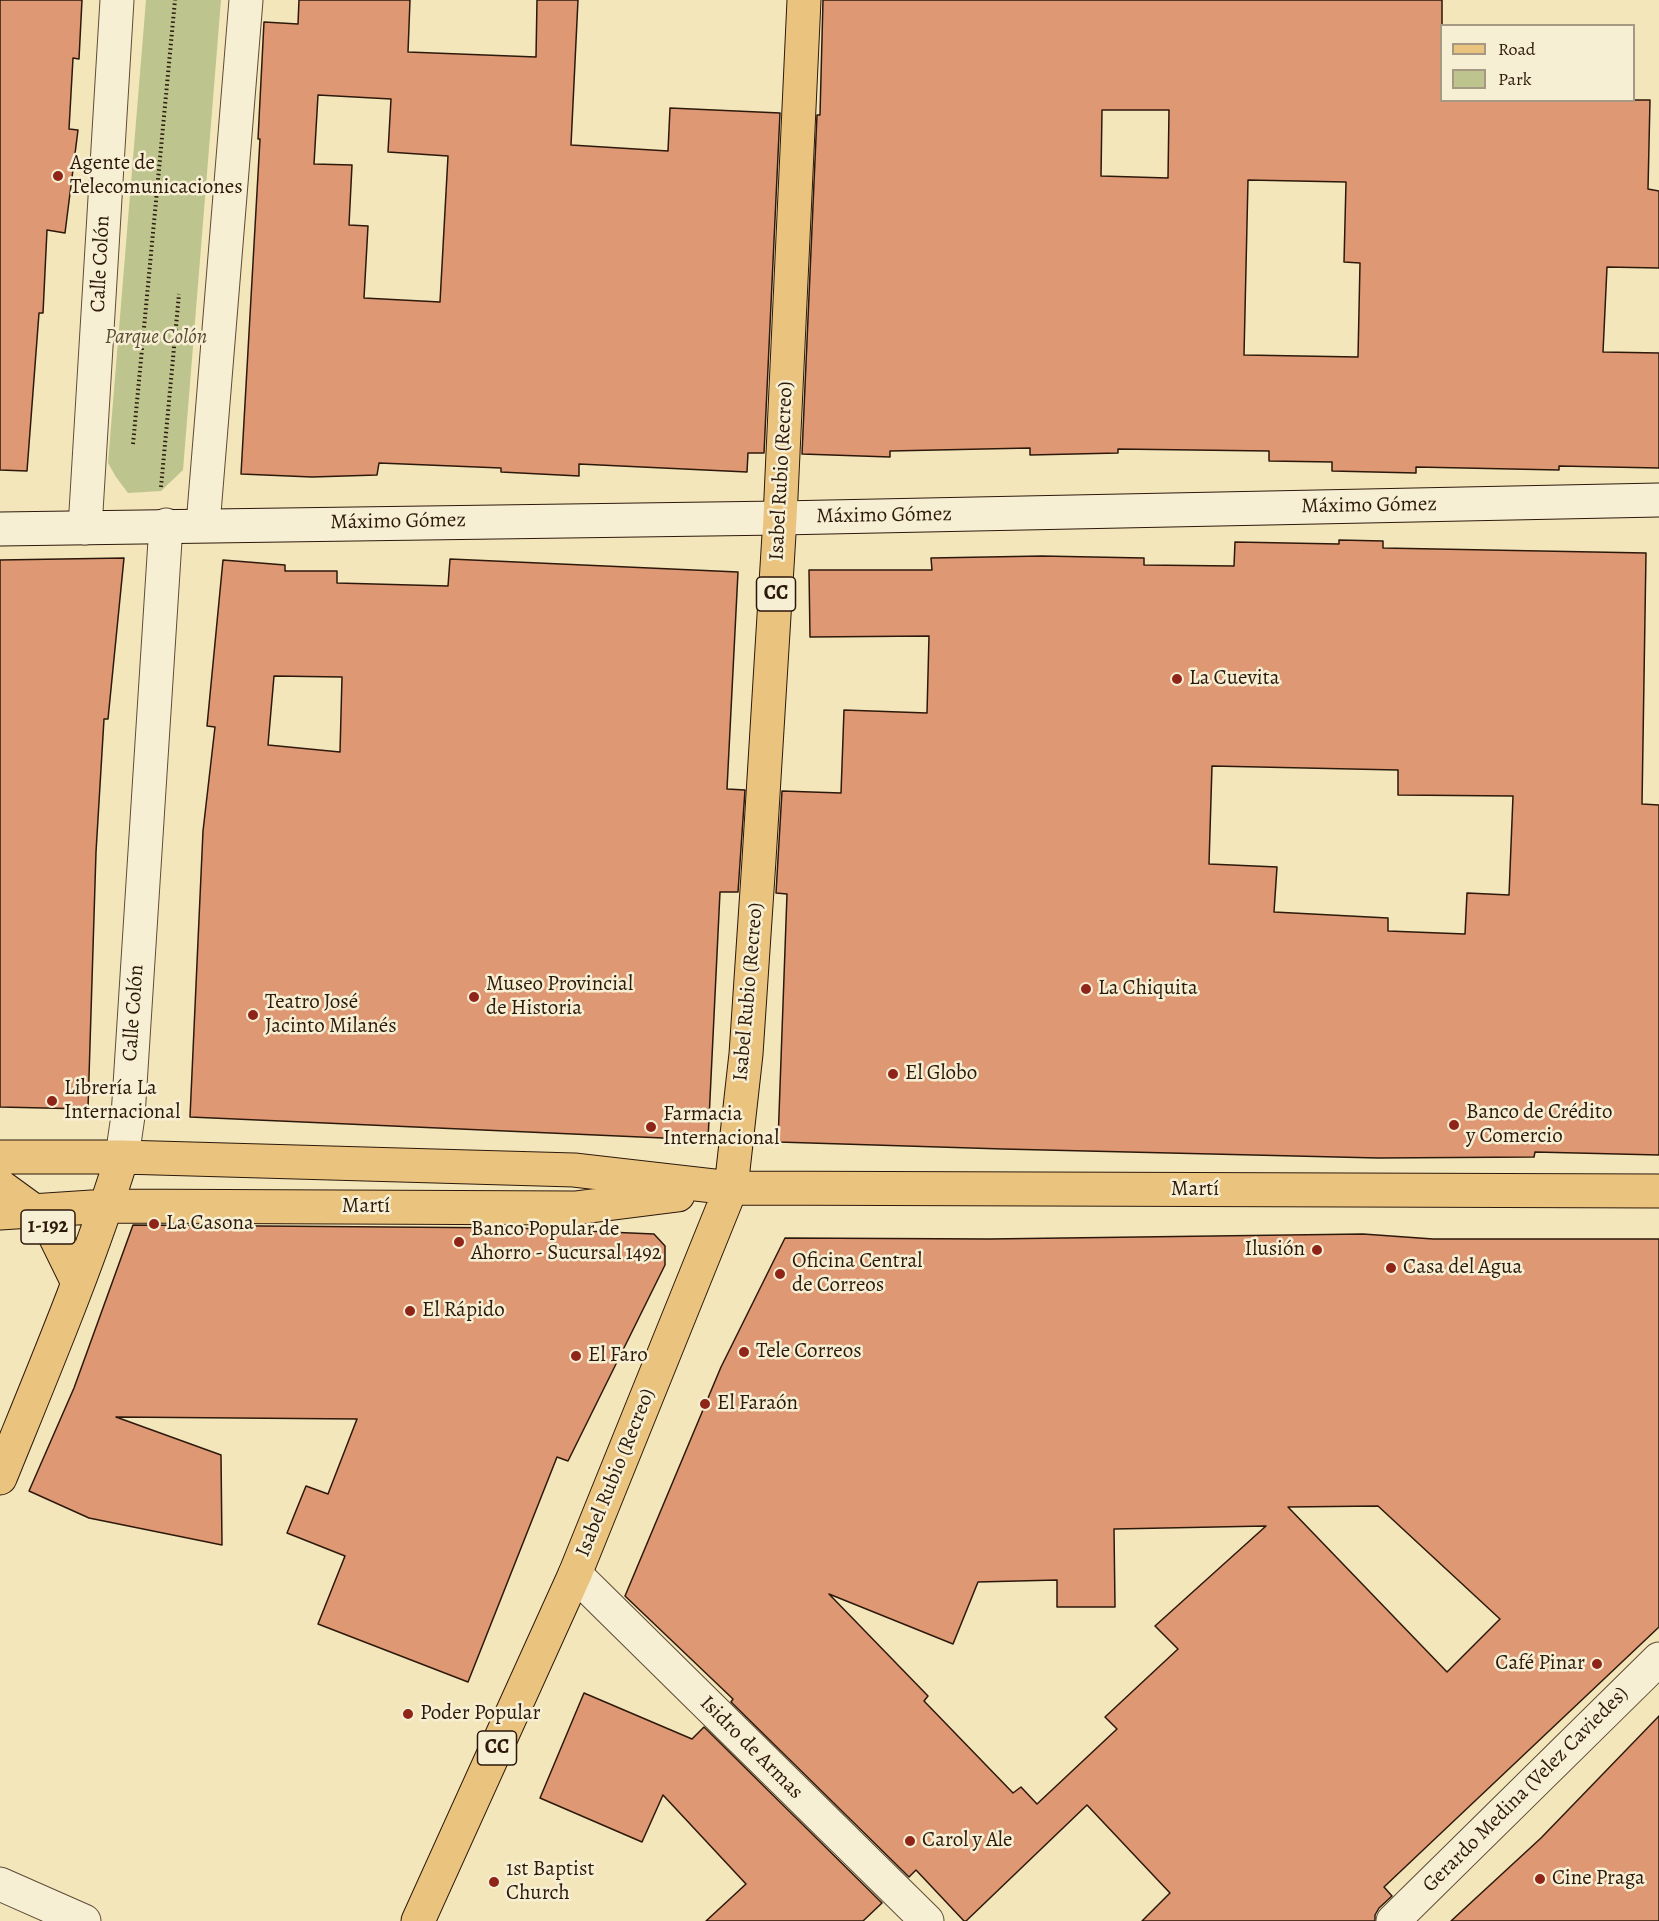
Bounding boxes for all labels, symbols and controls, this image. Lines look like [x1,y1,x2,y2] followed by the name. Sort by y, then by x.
[1440,24,1635,102] legend
[1498,37,1535,61] text: Road
[1498,67,1532,91] text: Park
[70,151,243,201] place label: Agente de Telecomunicaciones
[51,169,65,183] marker: Agente de Telecomunicaciones
[86,215,116,313] street label: Calle Colón
[105,325,207,351] park label: Parque Colón
[765,381,799,561] street label: Isabel Rubio (Recreo)
[1301,492,1437,520] street label: Máximo Gómez
[816,502,952,530] street label: Máximo Gómez
[330,508,466,536] street label: Máximo Gómez
[756,577,796,611] road number: CC
[1189,666,1279,692] place label: La Cuevita
[1170,672,1184,686] marker: La Cuevita
[729,902,769,1082] street label: Isabel Rubio (Recreo)
[118,964,150,1062] street label: Calle Colón
[486,972,633,1022] place label: Museo Provincial de Historia
[1098,976,1198,1002] place label: La Chiquita
[1079,982,1093,996] marker: La Chiquita
[265,990,397,1040] place label: Teatro José Jacinto Milanés
[467,990,481,1004] marker: Museo Provincial de Historia
[246,1008,260,1022] marker: Teatro José Jacinto Milanés
[905,1061,977,1087] place label: El Globo
[886,1067,900,1081] marker: El Globo
[64,1076,180,1126] place label: Librería La Internacional
[45,1094,59,1108] marker: Librería La Internacional
[1466,1100,1612,1150] place label: Banco de Crédito y Comercio
[663,1102,779,1152] place label: Farmacia Internacional
[1447,1118,1461,1132] marker: Banco de Crédito y Comercio
[644,1120,658,1134] marker: Farmacia Internacional
[1171,1177,1219,1203] street label: Martí
[342,1194,390,1220] street label: Martí
[21,1210,75,1244] road number: 1-192
[166,1211,254,1237] place label: La Casona
[147,1217,161,1231] marker: La Casona
[471,1217,662,1267] place label: Banco Popular de Ahorro - Sucursal 1492
[452,1235,466,1249] marker: Banco Popular de Ahorro - Sucursal 1492
[1245,1237,1305,1263] place label: Ilusión
[1310,1243,1324,1257] marker: Ilusión
[792,1249,922,1299] place label: Oficina Central de Correos
[1403,1255,1522,1281] place label: Casa del Agua
[1384,1261,1398,1275] marker: Casa del Agua
[773,1267,787,1281] marker: Oficina Central de Correos
[422,1298,505,1324] place label: El Rápido
[403,1304,417,1318] marker: El Rápido
[756,1339,862,1365] place label: Tele Correos
[588,1343,648,1369] place label: El Faro
[737,1345,751,1359] marker: Tele Correos
[569,1349,583,1363] marker: El Faro
[571,1385,661,1561] street label: Isabel Rubio (Recreo)
[717,1391,798,1417] place label: El Faraón
[698,1397,712,1411] marker: El Faraón
[1495,1651,1585,1677] place label: Café Pinar
[1590,1657,1604,1671] marker: Café Pinar
[1418,1682,1634,1898] street label: Gerardo Medina (Velez Caviedes)
[694,1691,808,1805] street label: Isidro de Armas
[420,1701,540,1727] place label: Poder Popular
[401,1707,415,1721] marker: Poder Popular
[478,1731,516,1765] road number: CC
[922,1828,1012,1854] place label: Carol y Ale
[903,1834,917,1848] marker: Carol y Ale
[506,1857,594,1907] place label: 1st Baptist Church
[1552,1866,1645,1892] place label: Cine Praga
[1533,1872,1547,1886] marker: Cine Praga
[487,1875,501,1889] marker: 1st Baptist Church

